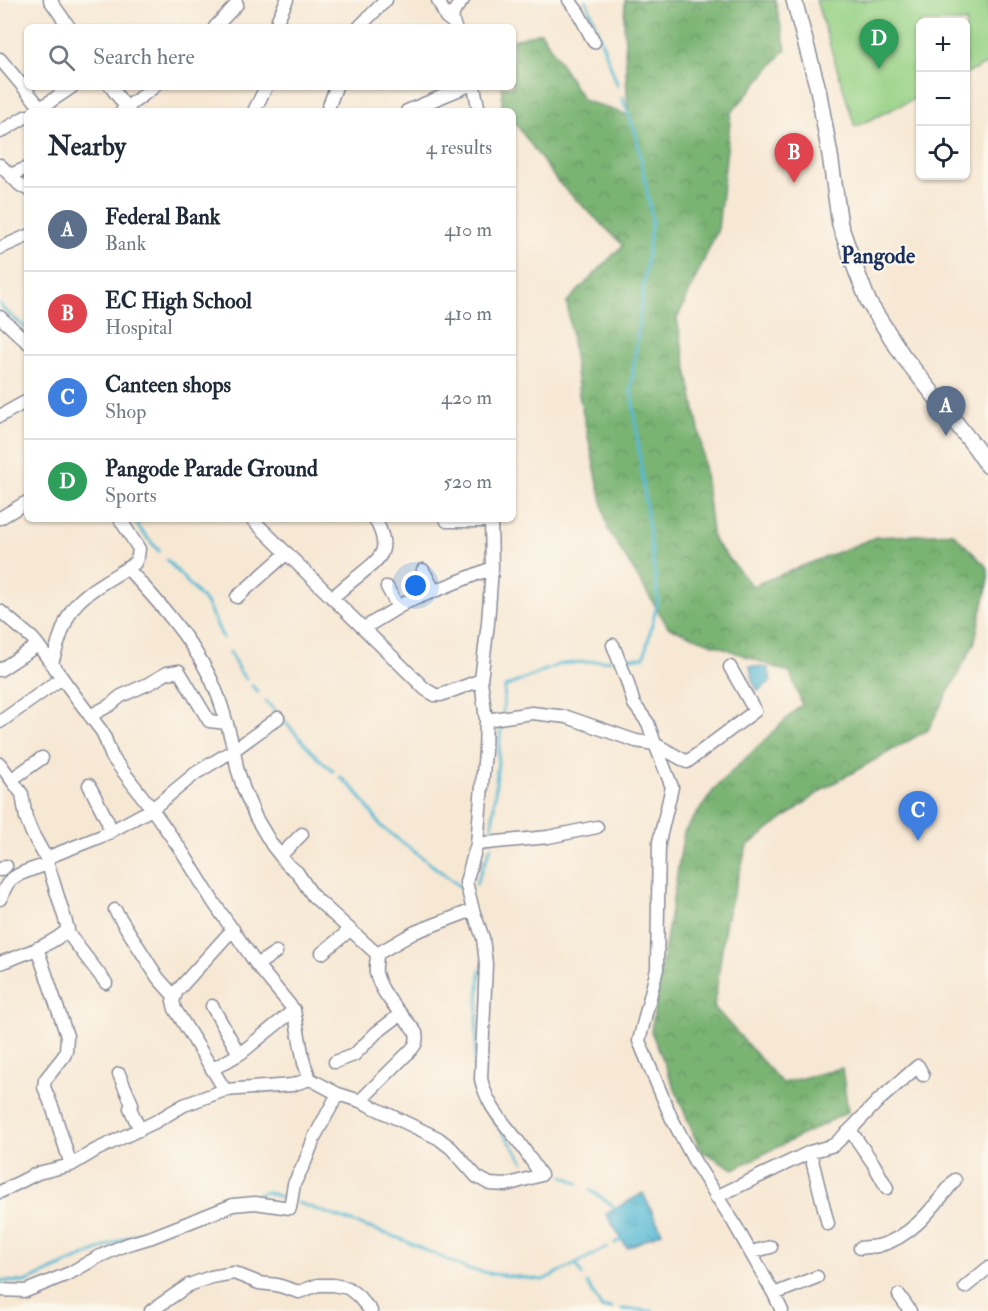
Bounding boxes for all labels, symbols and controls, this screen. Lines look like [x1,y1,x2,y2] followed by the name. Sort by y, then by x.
[916,18,970,180] map controls
[916,18,970,72] button: +
[860,20,898,69] pin: D
[24,24,516,90] search box
[45,41,78,74] icon: search
[93,43,195,71] text: Search here
[916,72,970,126] button: −
[916,126,970,180] button: locate
[48,131,126,163] text: Nearby
[774,134,814,183] pin: B
[426,135,492,160] text: 4 results
[105,203,220,231] text: Federal Bank
[61,217,74,242] text: A
[444,217,492,242] text: 410 m
[105,231,146,256] text: Bank
[841,242,916,271] district label: Pangode
[105,287,252,315] text: EC High School
[61,301,74,326] text: B
[444,301,492,326] text: 410 m
[105,315,173,340] text: Hospital
[105,371,231,399] text: Canteen shops
[60,385,75,410] text: C
[441,385,492,410] text: 420 m
[926,386,966,436] pin: A
[105,399,146,424] text: Shop
[105,455,318,483] text: Pangode Parade Ground
[59,469,76,494] text: D
[443,469,492,494] text: 520 m
[105,483,157,508] text: Sports
[401,571,430,600] your location
[898,792,938,841] pin: C

